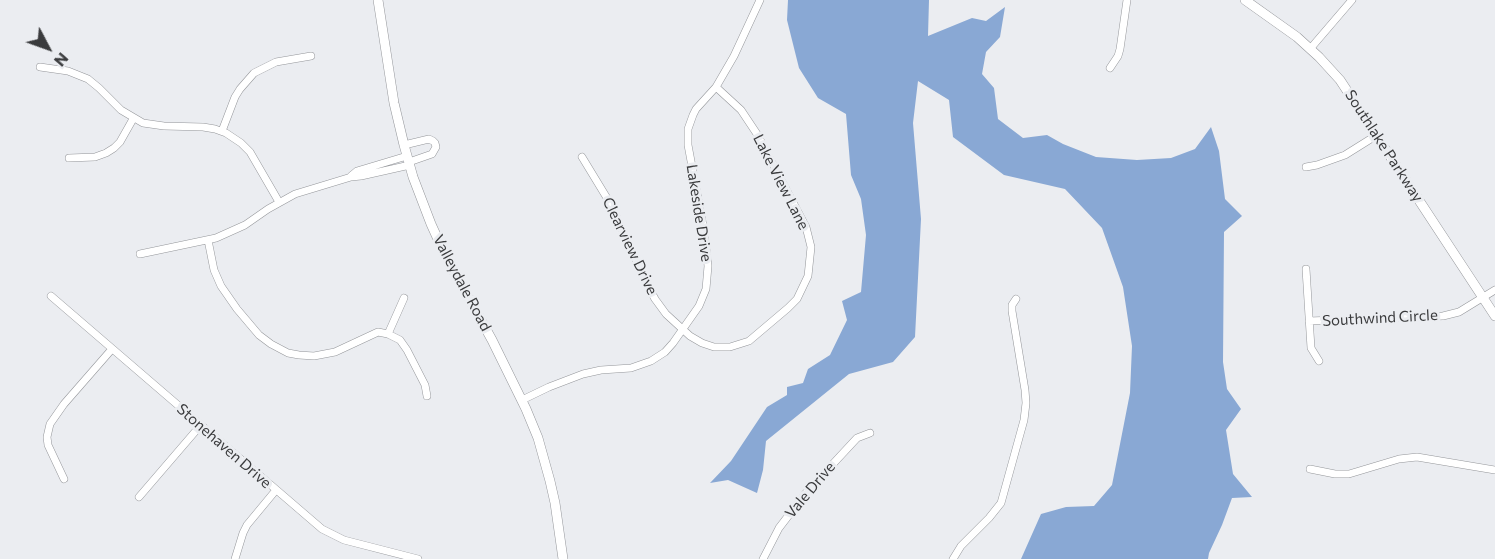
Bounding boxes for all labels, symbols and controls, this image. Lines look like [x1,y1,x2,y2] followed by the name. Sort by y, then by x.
[18,18,78,78] north arrow
[51,49,73,71] text: N
[1341,87,1427,205] street label: Southlake Parkway
[749,131,813,233] street label: Lake View Lane
[682,163,716,263] street label: Lakeside Drive
[599,194,661,298] street label: Clearview Drive
[429,232,495,334] street label: Valleydale Road
[1322,306,1438,330] street label: Southwind Circle
[173,400,275,492] street label: Stonehaven Drive
[781,458,839,522] street label: Vale Drive

